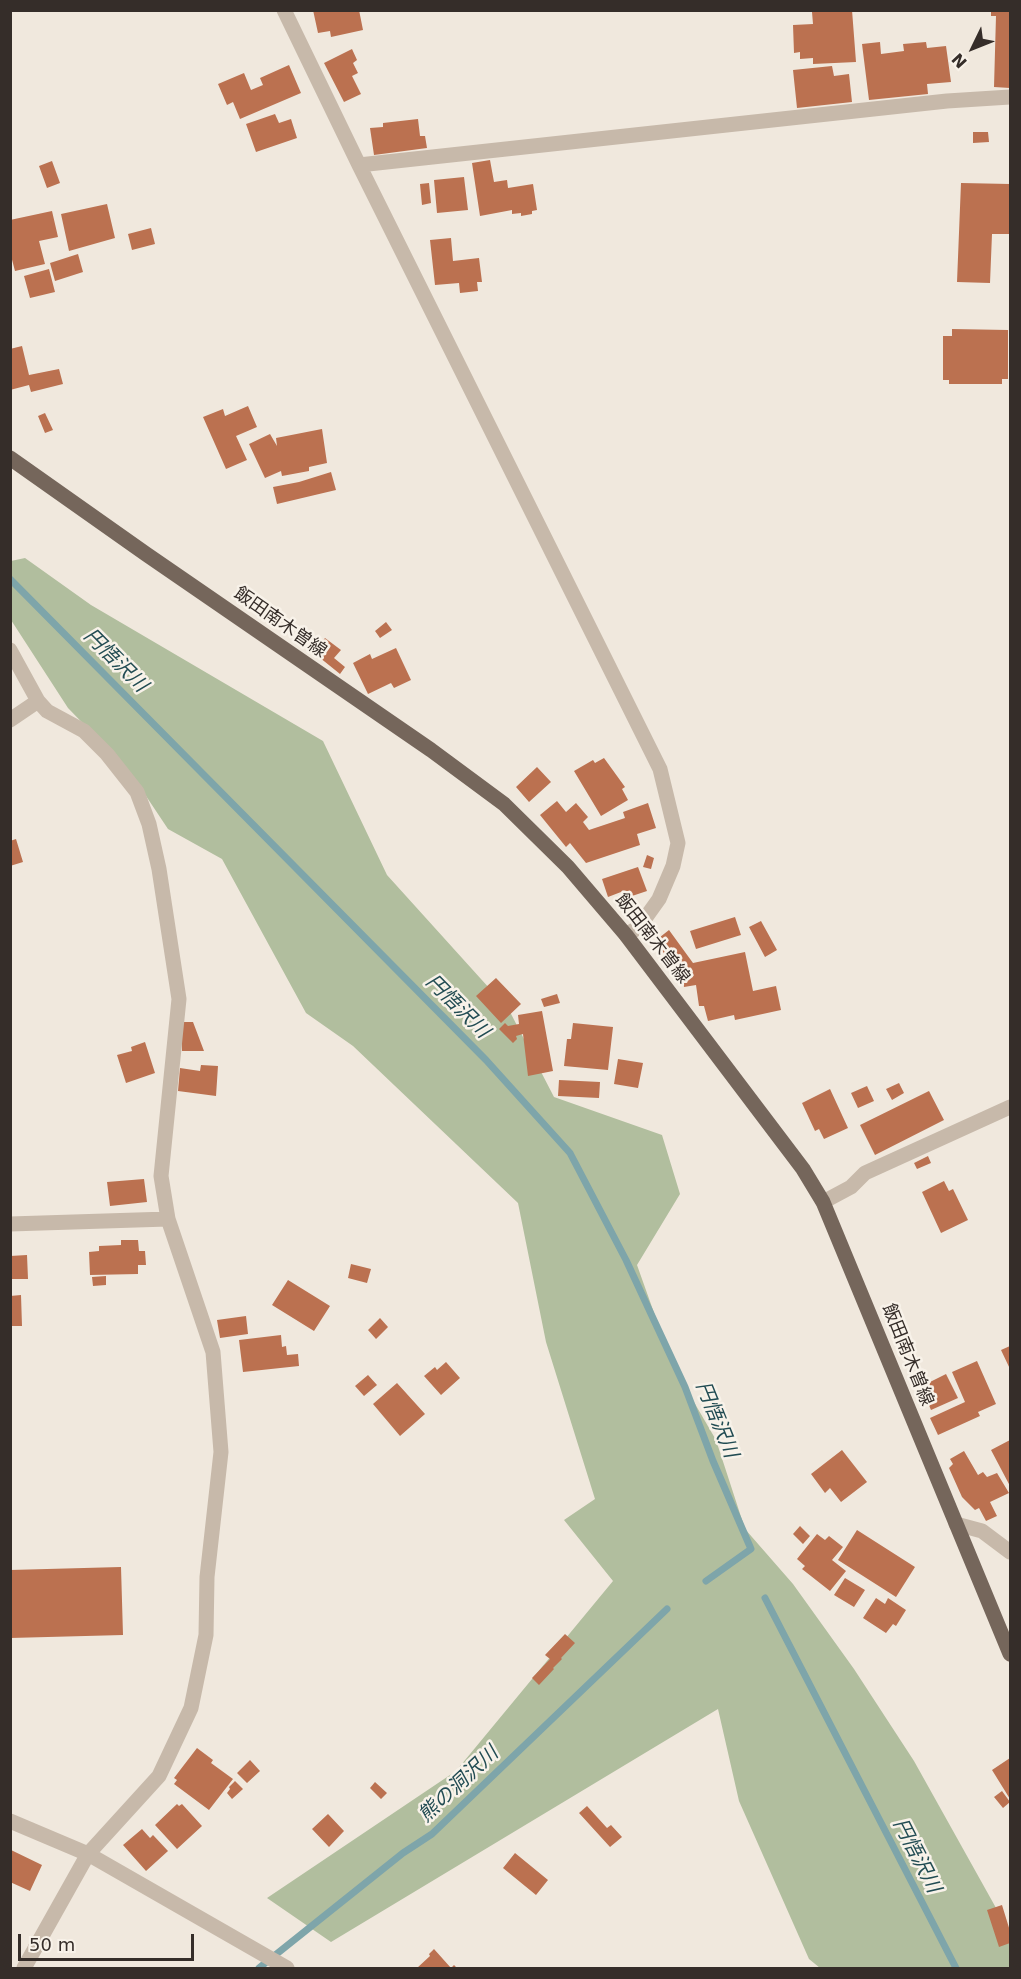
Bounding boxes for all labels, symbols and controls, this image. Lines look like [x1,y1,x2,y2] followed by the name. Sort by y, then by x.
[943,18,1003,78] north arrow
[948,49,971,72] text: N
[230,583,330,663] street label: 飯田南木曽線
[78,624,152,698] water label: 円悟沢川
[610,890,694,988] street label: 飯田南木曽線
[420,970,494,1044] water label: 円悟沢川
[877,1301,937,1409] street label: 飯田南木曽線
[690,1378,742,1462] water label: 円悟沢川
[414,1742,504,1828] water label: 熊の洞沢川
[887,1815,945,1897] water label: 円悟沢川
[21,1922,196,1960] scale bar
[29,1934,75,1955] text: 50 m

